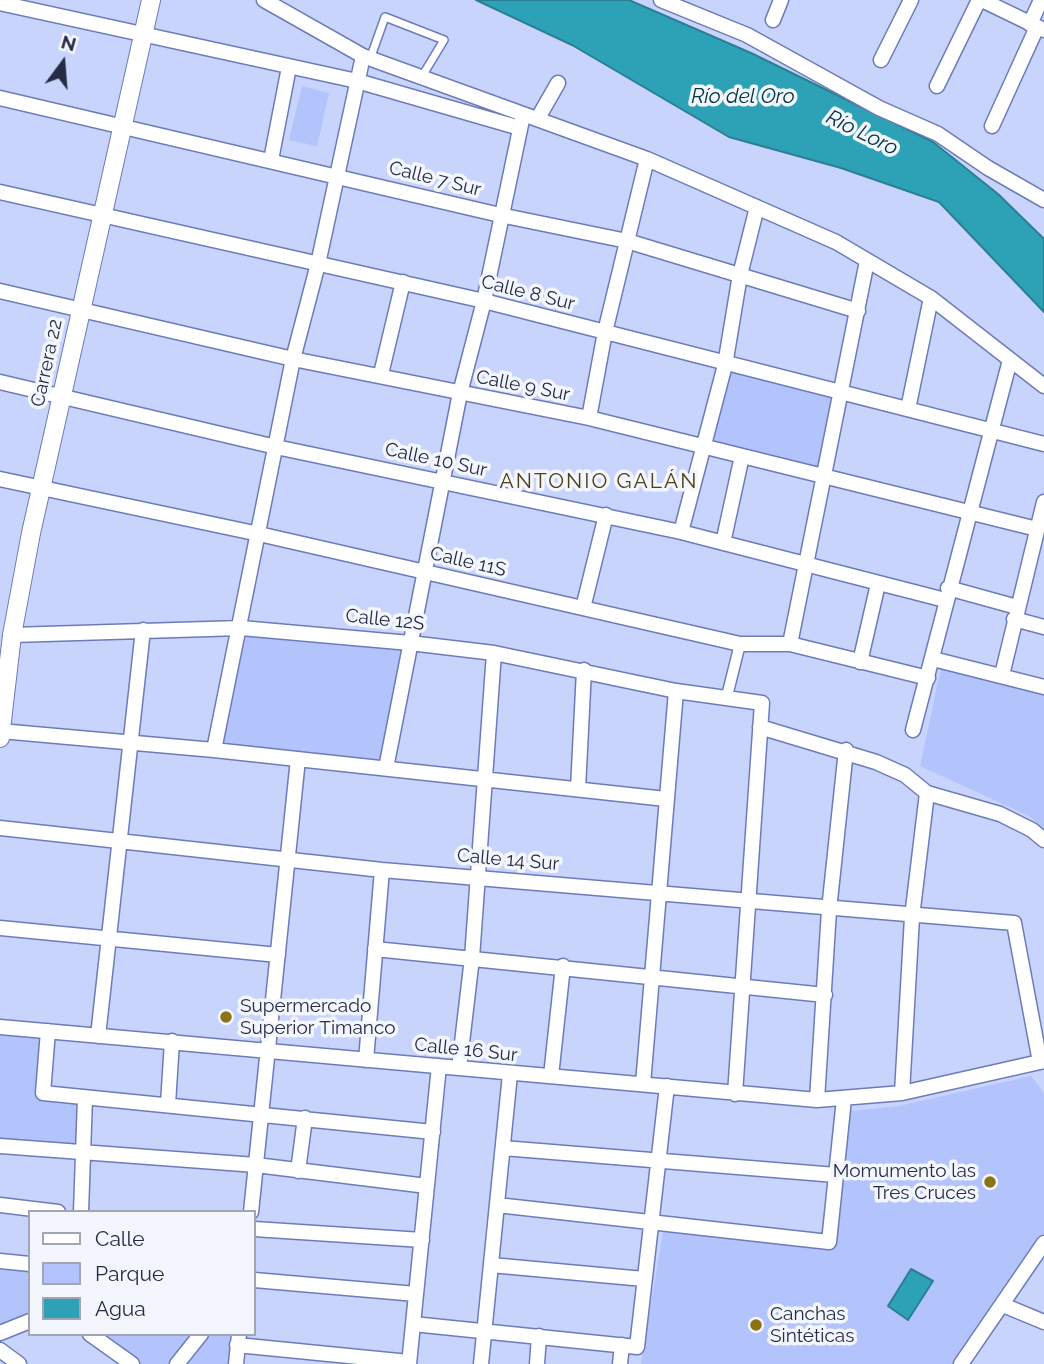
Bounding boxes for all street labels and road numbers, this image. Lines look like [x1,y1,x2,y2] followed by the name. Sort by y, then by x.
[387,157,483,201] street label: Calle 7 Sur
[479,270,577,316] street label: Calle 8 Sur
[27,317,67,409] street label: Carrera 22
[474,366,572,406] street label: Calle 9 Sur
[383,438,489,482] street label: Calle 10 Sur
[428,542,508,582] street label: Calle 11S
[344,605,426,635] street label: Calle 12S
[456,844,560,876] street label: Calle 14 Sur
[413,1033,519,1067] street label: Calle 16 Sur

